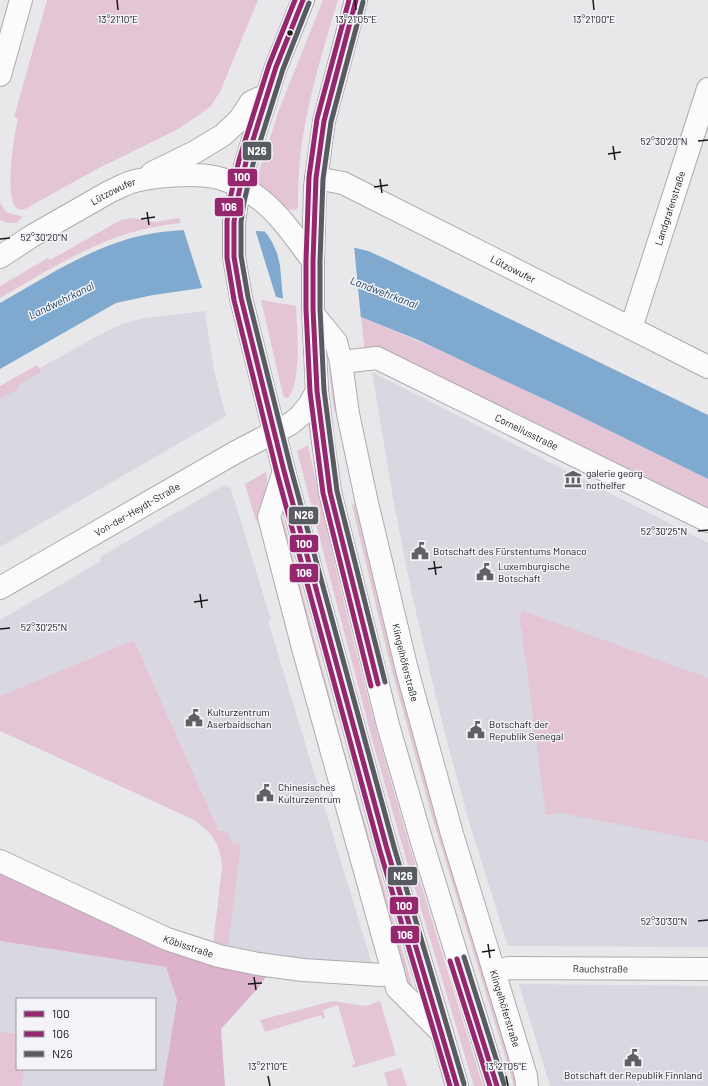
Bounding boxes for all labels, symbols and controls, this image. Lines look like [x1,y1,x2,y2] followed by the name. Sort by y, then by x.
[98,13,138,25] text: 13°21'10"E
[335,13,377,25] text: 13°21'05"E
[573,13,615,25] text: 13°21'00"E
[285,28,295,38] unlabelled marker
[641,135,687,147] text: 52°30'20"N
[242,141,272,161] line badge: N26
[247,144,267,157] text: N26
[227,168,258,187] line badge: 100
[652,169,687,247] street label: Landgrafenstraße
[234,170,250,183] text: 100
[88,175,137,207] street label: Lützowufer
[214,197,244,217] line badge: 106
[221,200,237,213] text: 106
[21,231,67,243] text: 52°30'20"N
[489,252,538,285] street label: Lützowufer
[348,273,420,311] water label: Landwehrkanal
[26,278,96,321] water label: Landwehrkanal
[493,411,560,452] street label: Corneliusstraße
[586,467,643,491] place label: galerie georg nothelfer
[563,469,583,489] museum icon: galerie georg nothelfer
[92,480,182,538] street label: Von-der-Heydt-Straße
[288,506,319,525] line badge: N26
[294,508,314,521] text: N26
[641,525,687,537] text: 52°30'25"N
[289,534,319,553] line badge: 100
[296,537,312,550] text: 100
[410,541,430,561] public building icon: Botschaft des Fürstentums Monaco
[433,545,587,557] place label: Botschaft des Fürstentums Monaco
[498,560,570,584] place label: Luxemburgische Botschaft
[475,562,495,582] public building icon: Luxemburgische Botschaft
[289,563,319,583] line badge: 106
[296,566,312,579] text: 106
[21,621,67,633] text: 52°30'25"N
[390,622,421,703] street label: Klingelhöferstraße
[207,706,271,730] place label: Kulturzentrum Aserbaidschan
[184,708,204,728] public building icon: Kulturzentrum Aserbaidschan
[489,718,563,742] place label: Botschaft der Republik Senegal
[466,720,486,740] public building icon: Botschaft der Republik Senegal
[278,781,341,805] place label: Chinesisches Kulturzentrum
[255,783,275,803] public building icon: Chinesisches Kulturzentrum
[387,866,418,886] line badge: N26
[393,869,413,882] text: N26
[389,896,419,915] line badge: 100
[396,899,412,912] text: 100
[641,915,687,927] text: 52°30'30"N
[390,925,420,944] line badge: 106
[397,928,413,941] text: 106
[161,932,215,960] street label: Köbisstraße
[573,962,628,975] street label: Rauchstraße
[488,968,523,1048] street label: Klingelhöferstraße
[16,998,156,1070] legend
[52,1006,70,1020] text: 100
[52,1026,69,1040] text: 106
[52,1046,73,1060] text: N26
[623,1048,643,1068] public building icon: Botschaft der Republik Finnland
[248,1060,288,1072] text: 13°21'10"E
[485,1060,527,1072] text: 13°21'05"E
[564,1069,702,1081] place label: Botschaft der Republik Finnland

